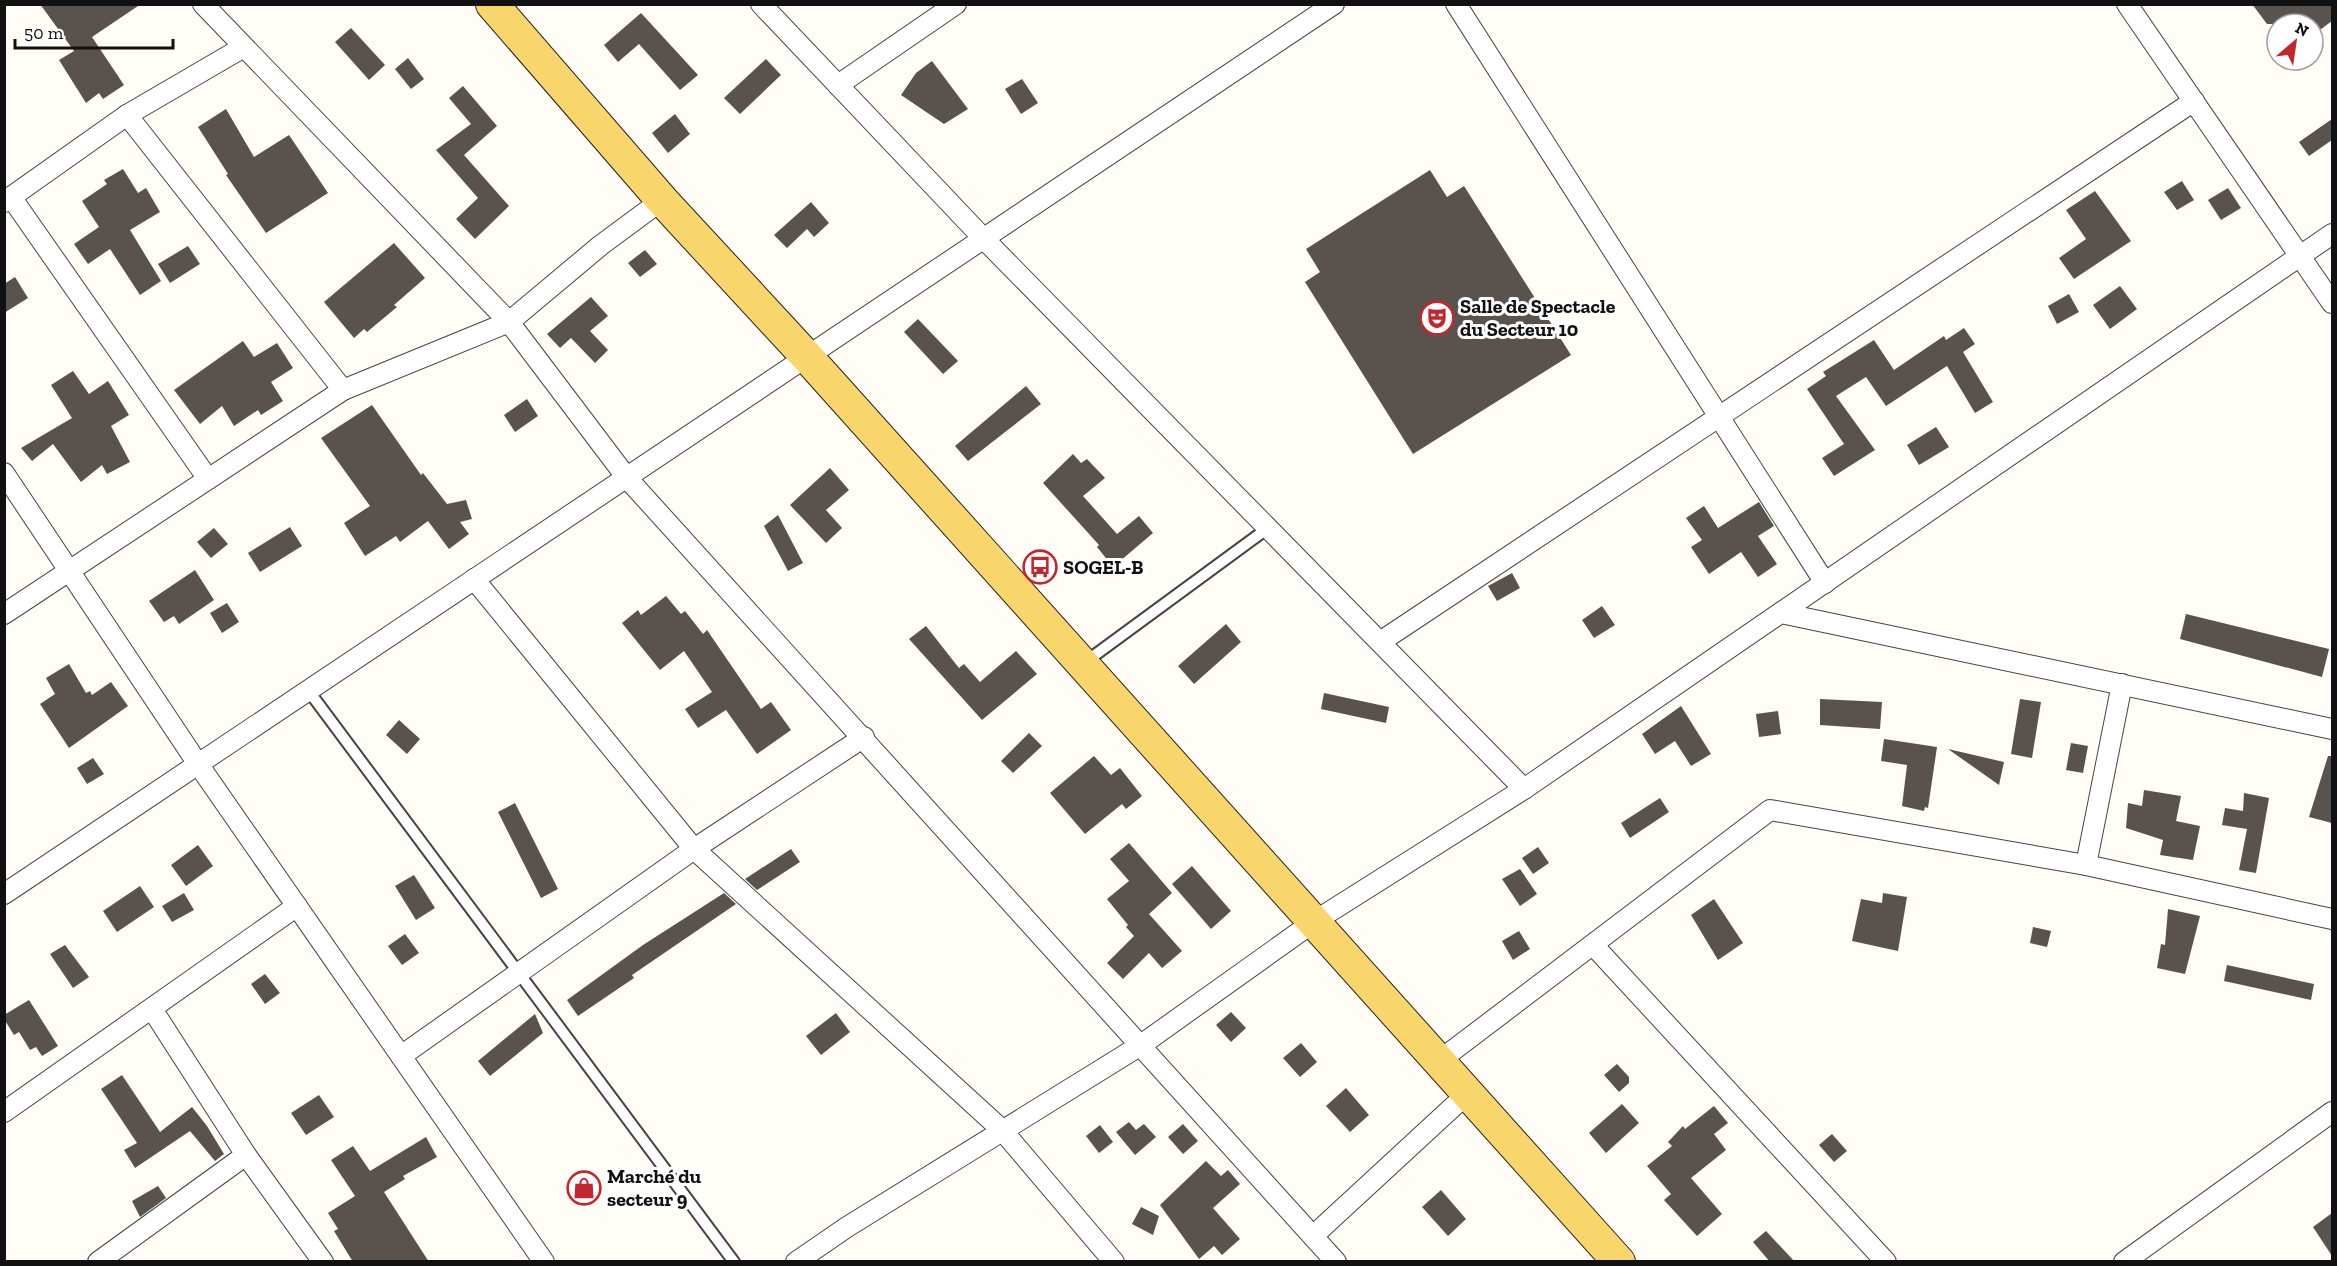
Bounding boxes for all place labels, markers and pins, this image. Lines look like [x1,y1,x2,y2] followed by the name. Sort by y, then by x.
[1460,294,1616,341] place label: Salle de Spectacle du Secteur 10
[1419,300,1455,336] theatre icon: Salle de Spectacle du Secteur 10
[1022,549,1058,585] bus stop icon: SOGEL-B
[1063,555,1144,579] place label: SOGEL-B
[607,1164,702,1211] place label: Marché du secteur 9
[566,1170,602,1206] shop icon: Marché du secteur 9

